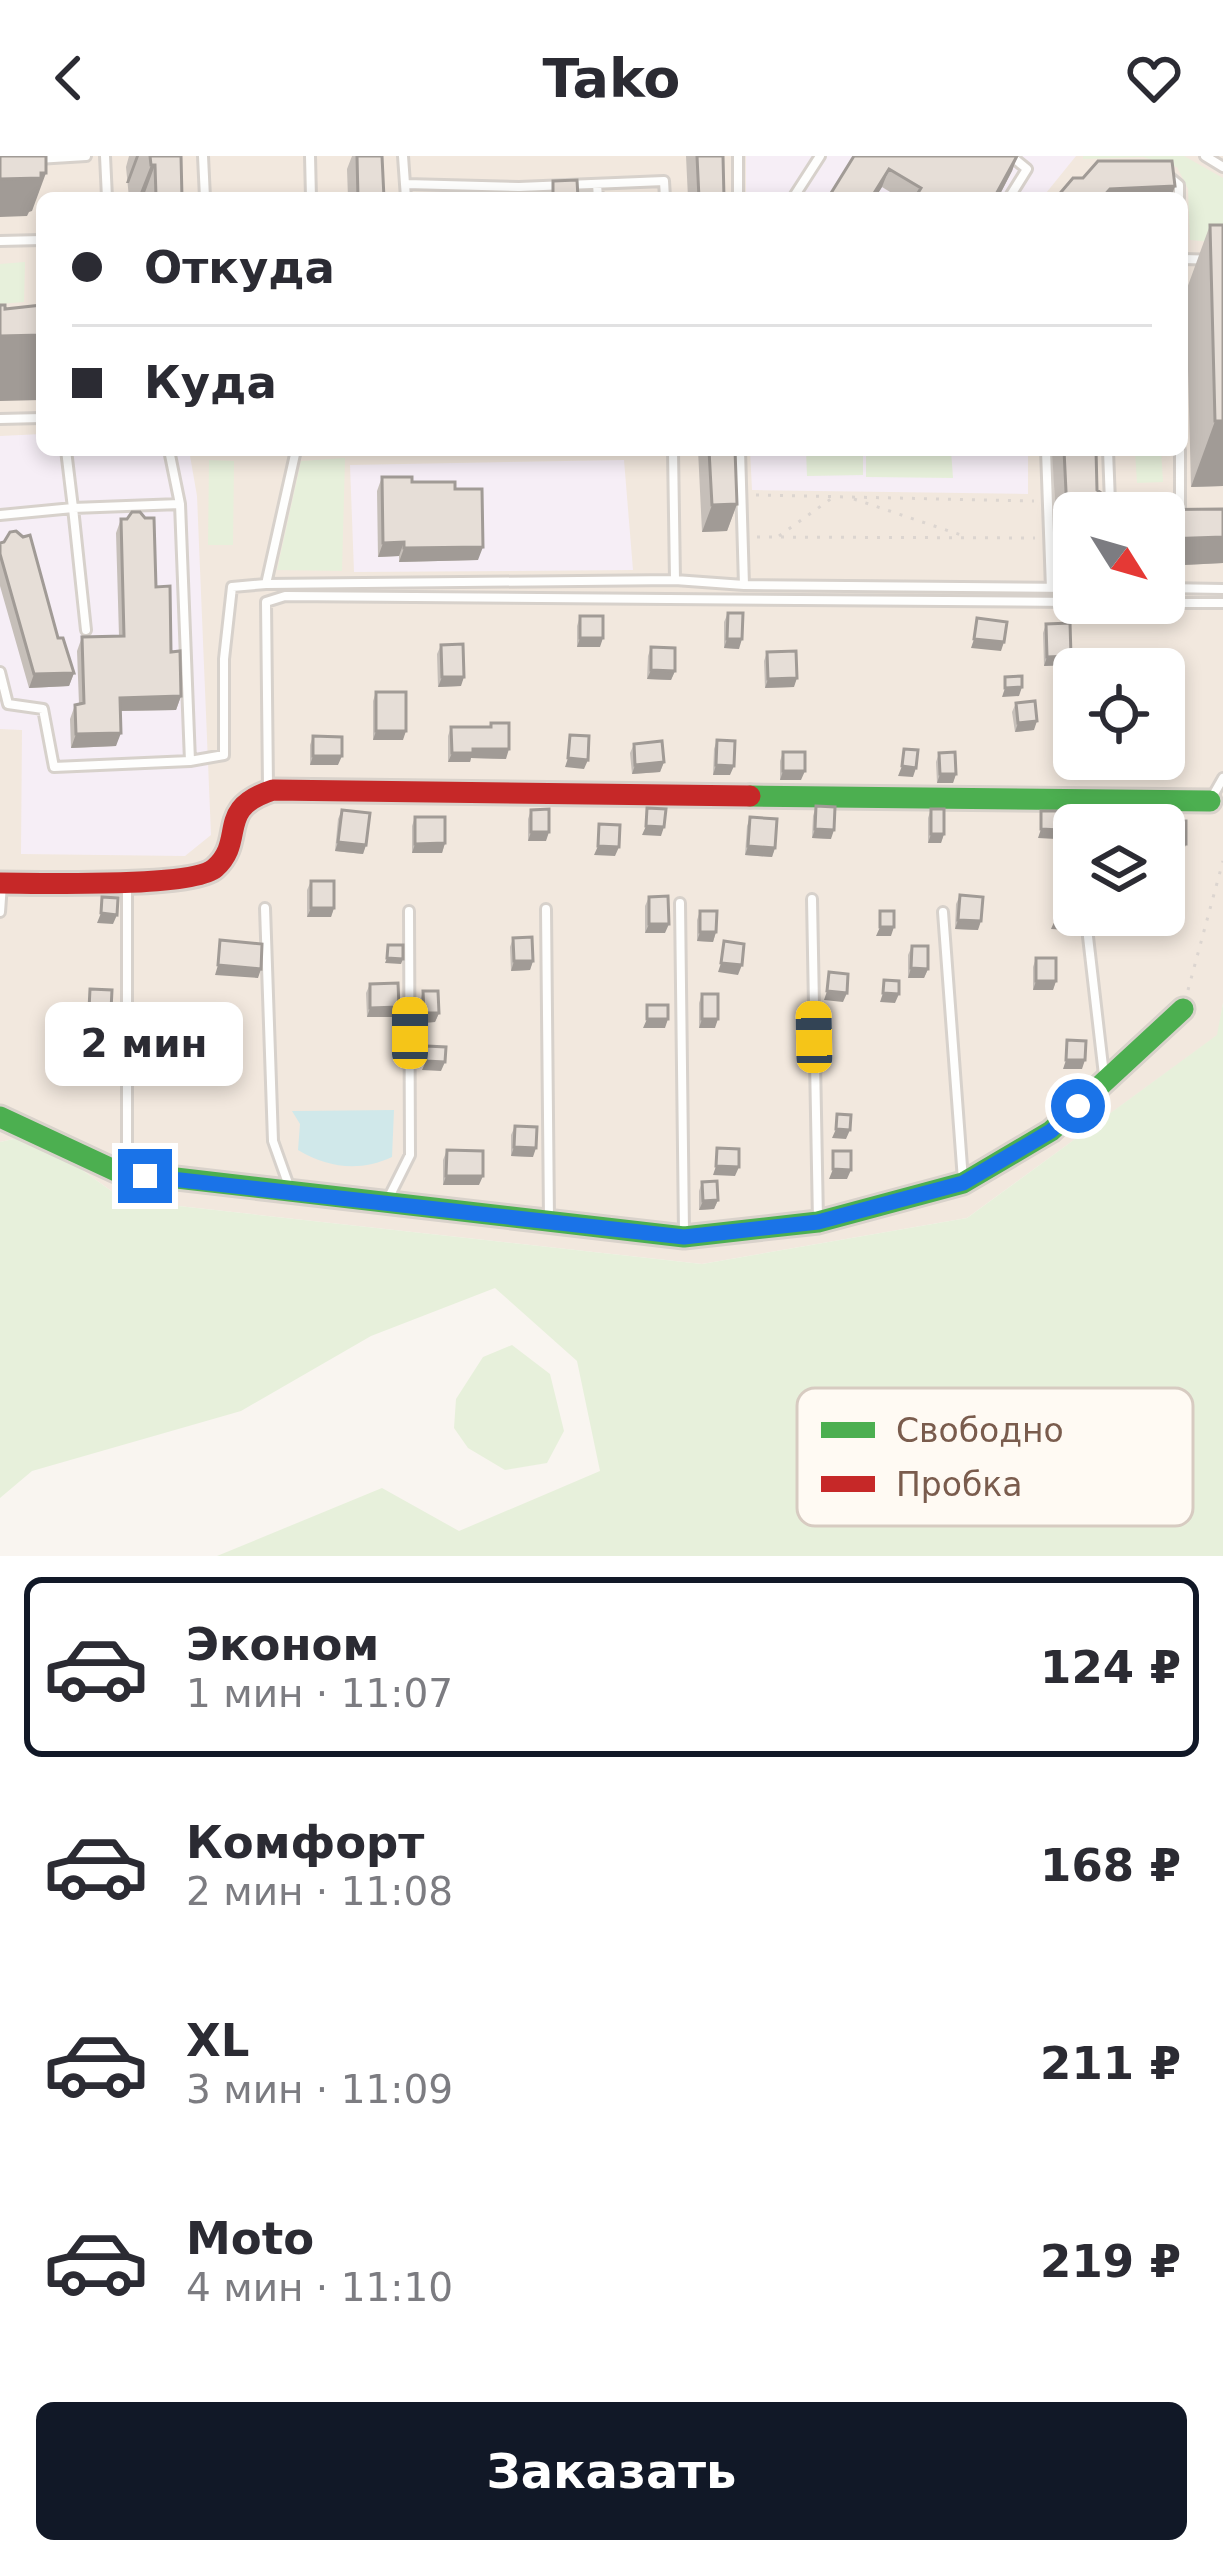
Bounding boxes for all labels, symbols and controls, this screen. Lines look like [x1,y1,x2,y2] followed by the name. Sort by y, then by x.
[36,45,102,111] icon: back
[1121,45,1187,111] icon: heart
[543,47,680,110] text: Tako
[144,241,335,294] text: Откуда
[144,356,277,409] text: Куда
[1053,492,1185,624] north arrow
[1053,492,1185,936] map controls
[1053,648,1185,780] button: locate
[1053,804,1185,936] button: layers
[392,997,428,1069] car
[795,1001,833,1073] car
[46,1002,244,1086] callout: 2 мин
[81,1021,207,1066] text: 2 мин
[1051,1079,1105,1133] route start
[118,1149,172,1203] route end
[797,1388,1193,1526] legend
[896,1411,1064,1450] text: Свободно
[896,1465,1022,1504] text: Пробка
[42,1613,150,1721] icon: car
[186,1618,379,1671] text: Эконом
[1040,1641,1181,1694] text: 124 ₽
[186,1671,453,1716] text: 1 мин · 11:07
[42,1811,150,1919] icon: car
[186,1816,424,1869] text: Комфорт
[1040,1839,1181,1892] text: 168 ₽
[186,1869,453,1914] text: 2 мин · 11:08
[42,2009,150,2117] icon: car
[186,2014,249,2067] text: XL
[1040,2037,1181,2090] text: 211 ₽
[186,2067,453,2112] text: 3 мин · 11:09
[42,2207,150,2315] icon: car
[186,2212,314,2265] text: Moto
[1040,2235,1181,2288] text: 219 ₽
[186,2265,453,2310] text: 4 мин · 11:10
[36,2402,1187,2540] button: Заказать

